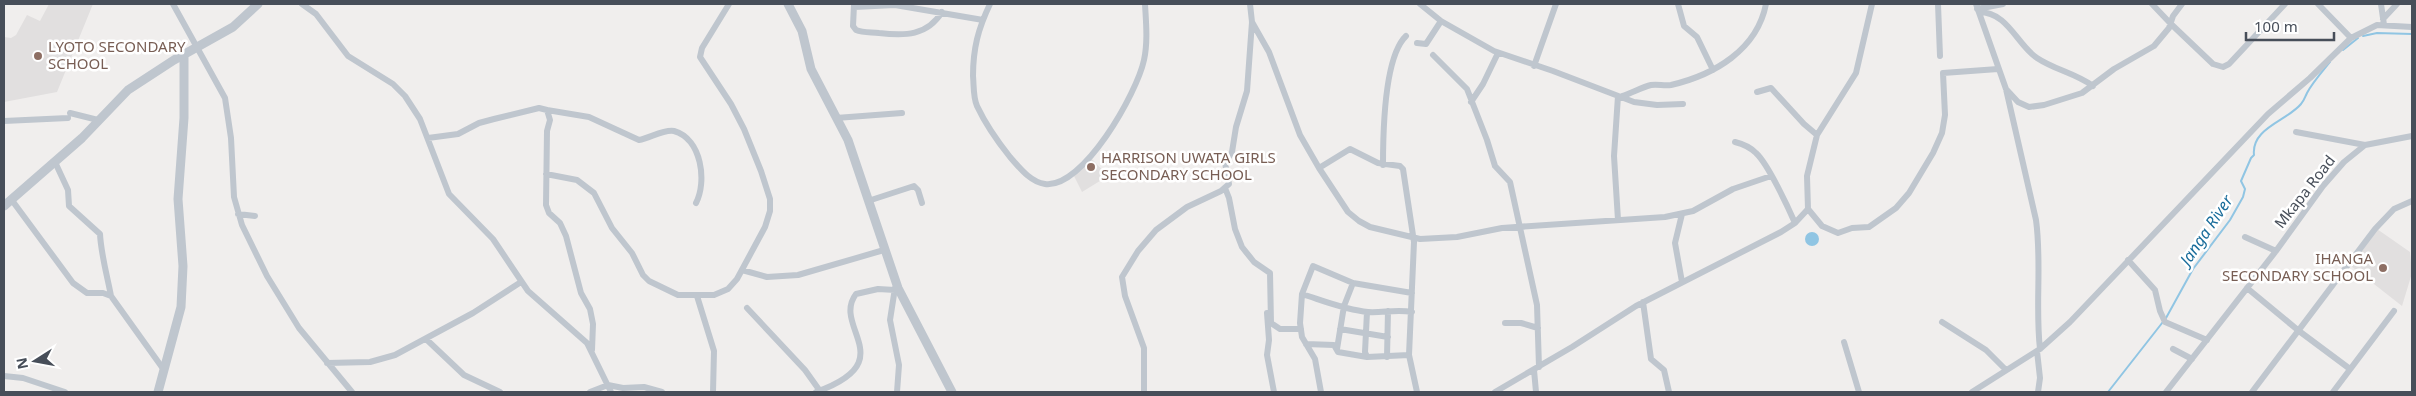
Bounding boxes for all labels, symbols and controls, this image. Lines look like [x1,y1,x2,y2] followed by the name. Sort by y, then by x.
[2246,10,2334,42] scale bar
[2254,16,2298,36] text: 100 m
[48,36,186,73] place label: LYOTO SECONDARY SCHOOL
[32,50,44,62] marker: LYOTO SECONDARY SCHOOL
[1101,147,1276,184] place label: HARRISON UWATA GIRLS SECONDARY SCHOOL
[2269,151,2339,232] street label: Mkapa Road
[1085,161,1097,173] marker: HARRISON UWATA GIRLS SECONDARY SCHOOL
[2173,190,2238,272] water label: Janga River
[2222,248,2373,285] place label: IHANGA SECONDARY SCHOOL
[2377,262,2389,274] marker: IHANGA SECONDARY SCHOOL
[10,336,60,386] north arrow
[11,356,32,371] text: N

